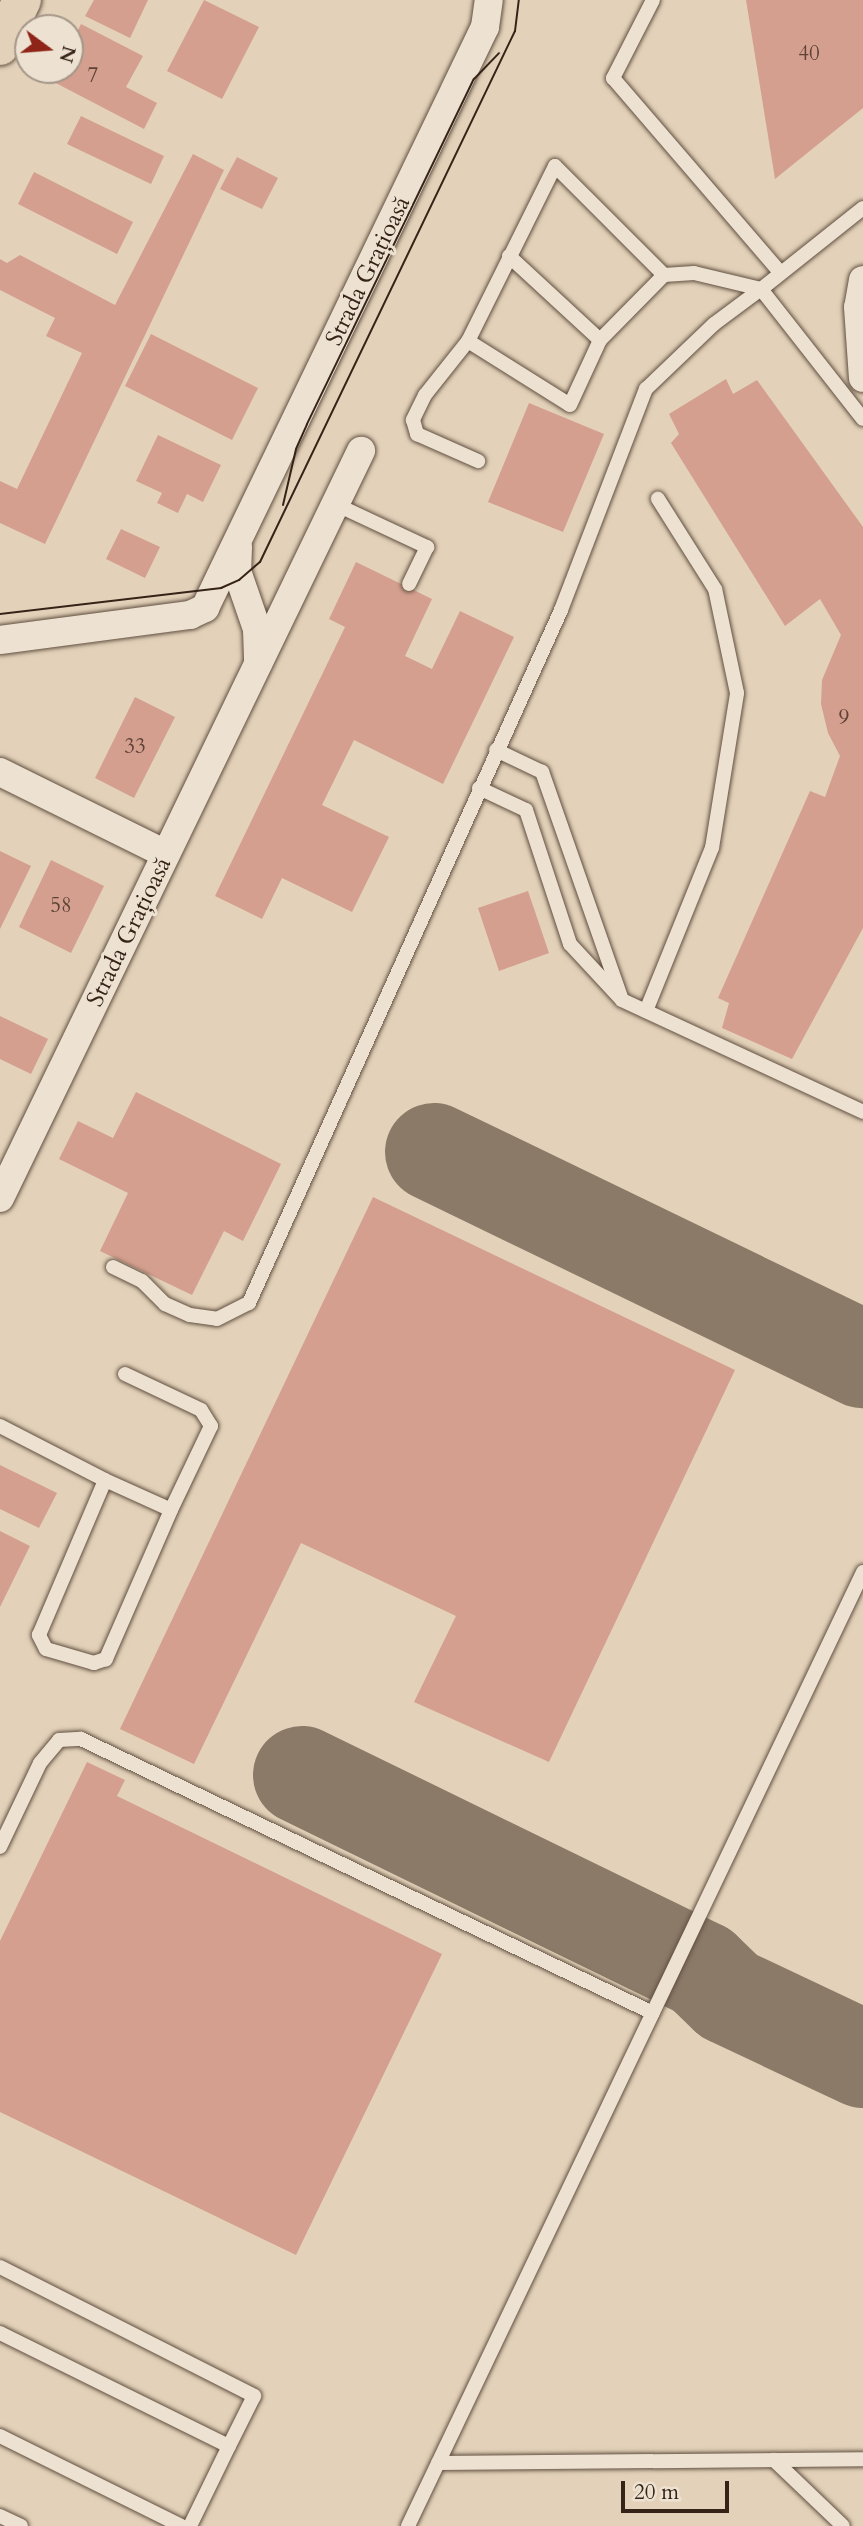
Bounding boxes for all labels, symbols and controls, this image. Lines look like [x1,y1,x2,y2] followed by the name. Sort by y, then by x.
[14,14,84,84] north arrow
[798,41,820,67] house number: 40
[52,43,82,66] text: N
[88,63,98,89] house number: 7
[319,192,417,350] street label: Strada Grațioasă
[839,705,849,731] house number: 9
[124,734,146,760] house number: 33
[80,853,178,1011] street label: Strada Grațioasă
[50,893,72,919] house number: 58
[625,2466,734,2510] scale bar
[634,2478,679,2507] text: 20 m

